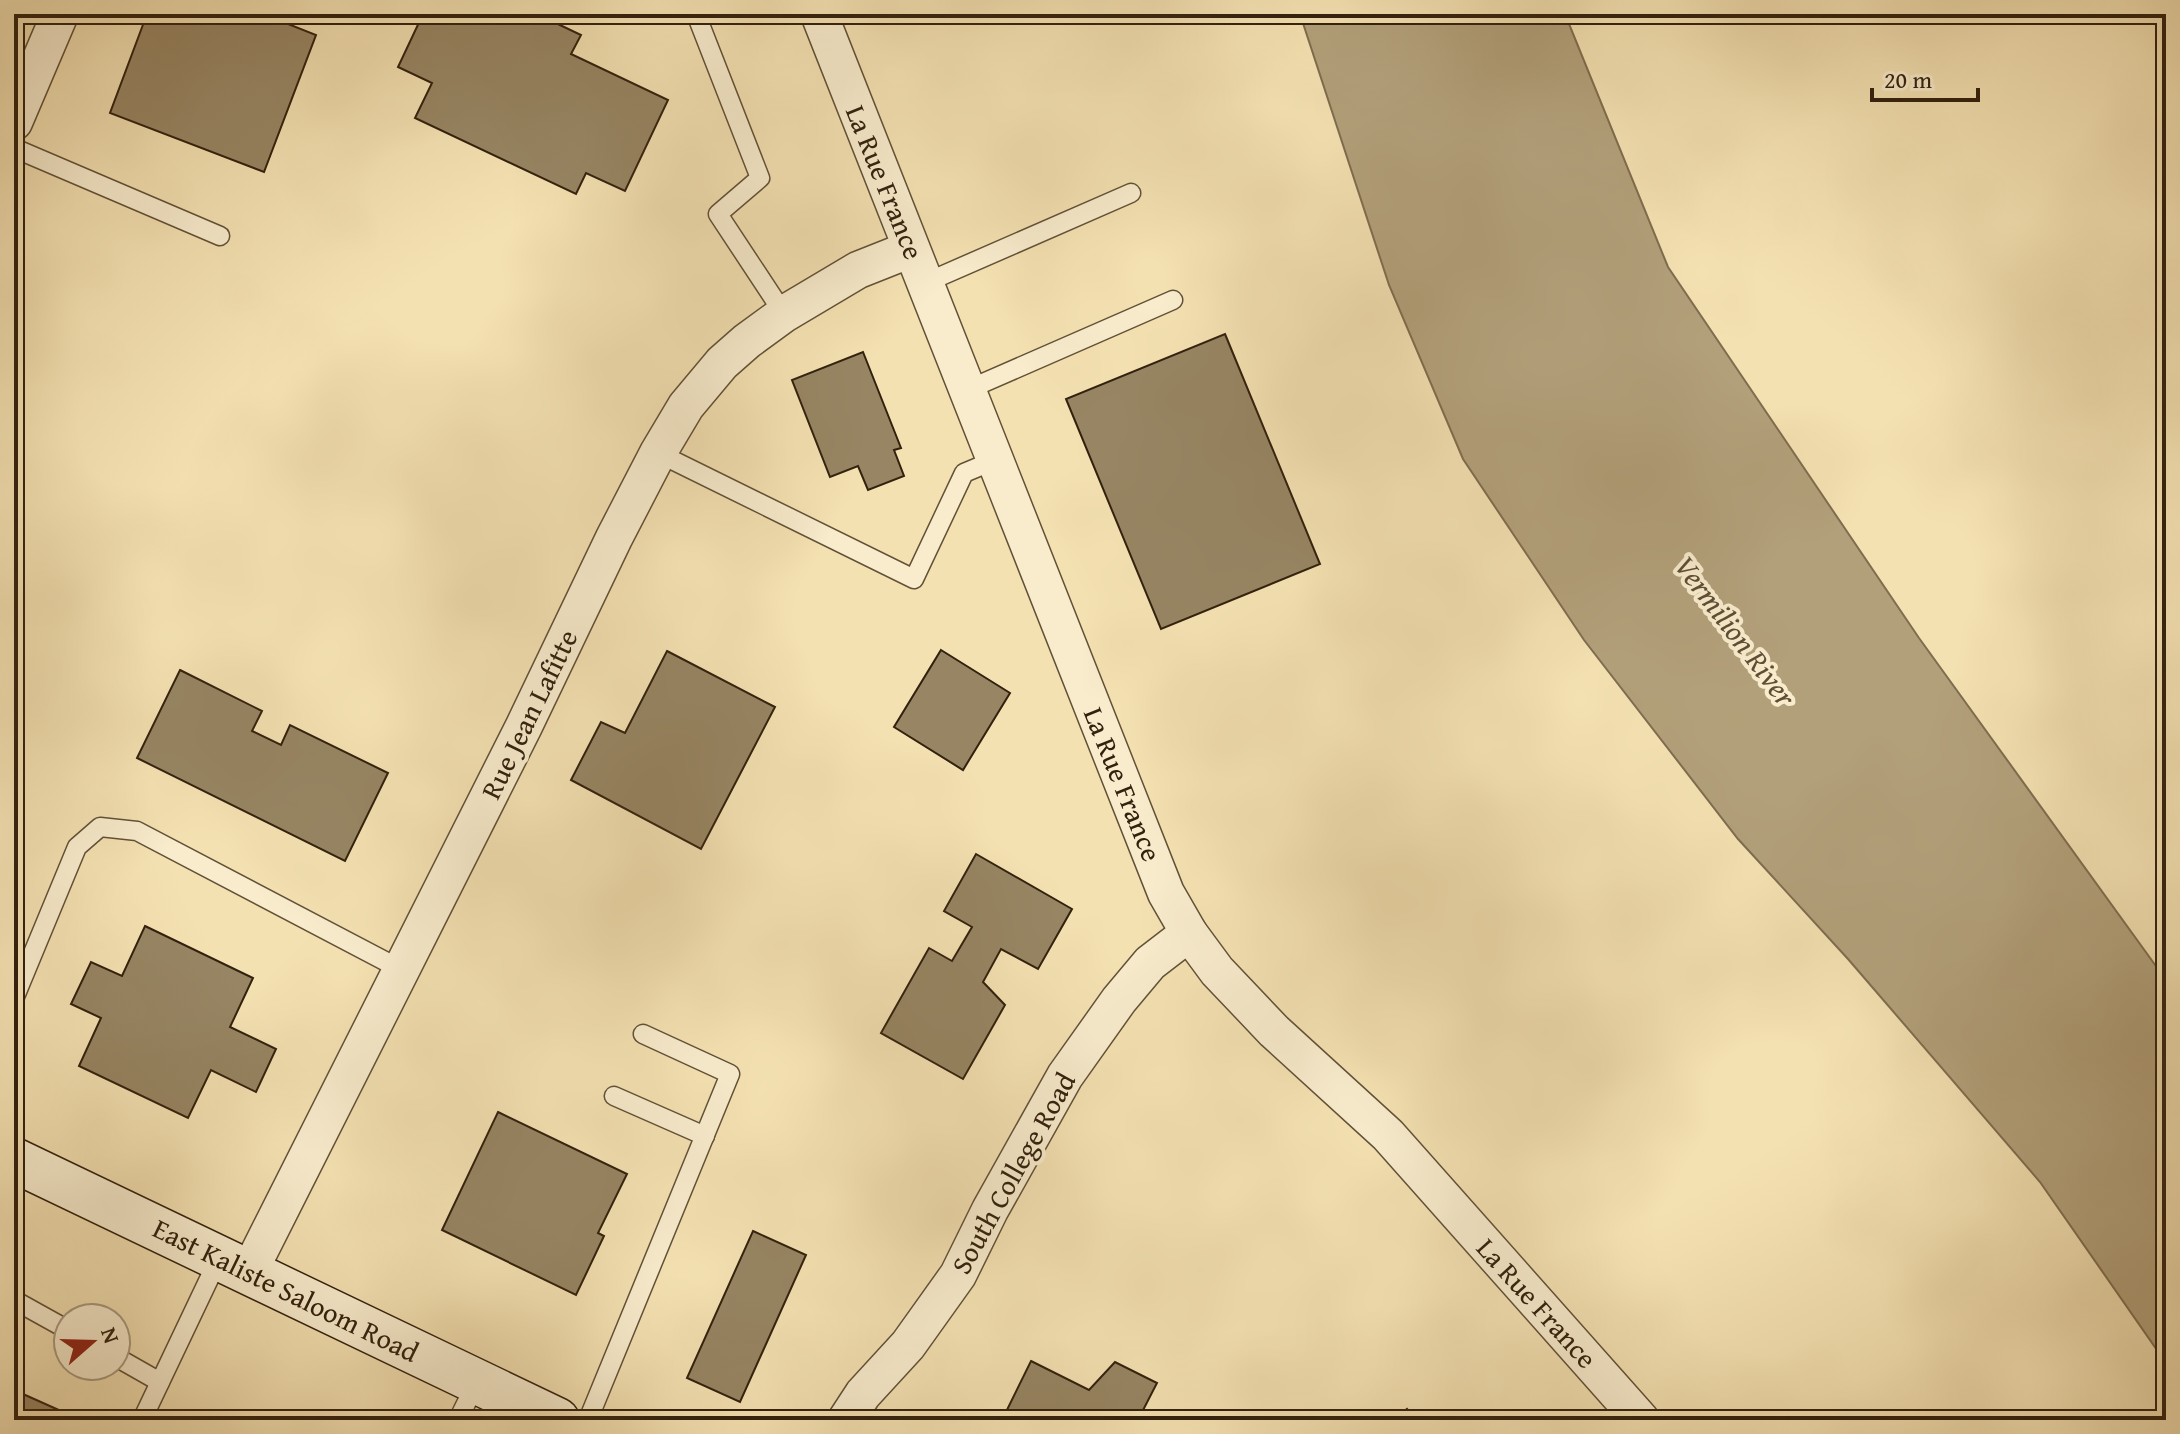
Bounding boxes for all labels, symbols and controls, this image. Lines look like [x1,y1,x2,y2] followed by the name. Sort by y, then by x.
[1872,52,1978,102] scale bar
[1884,62,1932,97] text: 20 m
[836,99,935,265] street label: La Rue France
[1664,546,1808,716] water label: Vermilion River
[470,622,587,806] street label: Rue Jean Lafitte
[1074,701,1173,867] street label: La Rue France
[940,1064,1085,1281] street label: South College Road
[146,1207,426,1372] street label: East Kaliste Saloom Road
[1468,1228,1607,1377] street label: La Rue France
[52,1302,132,1382] north arrow
[93,1323,128,1348] text: N

